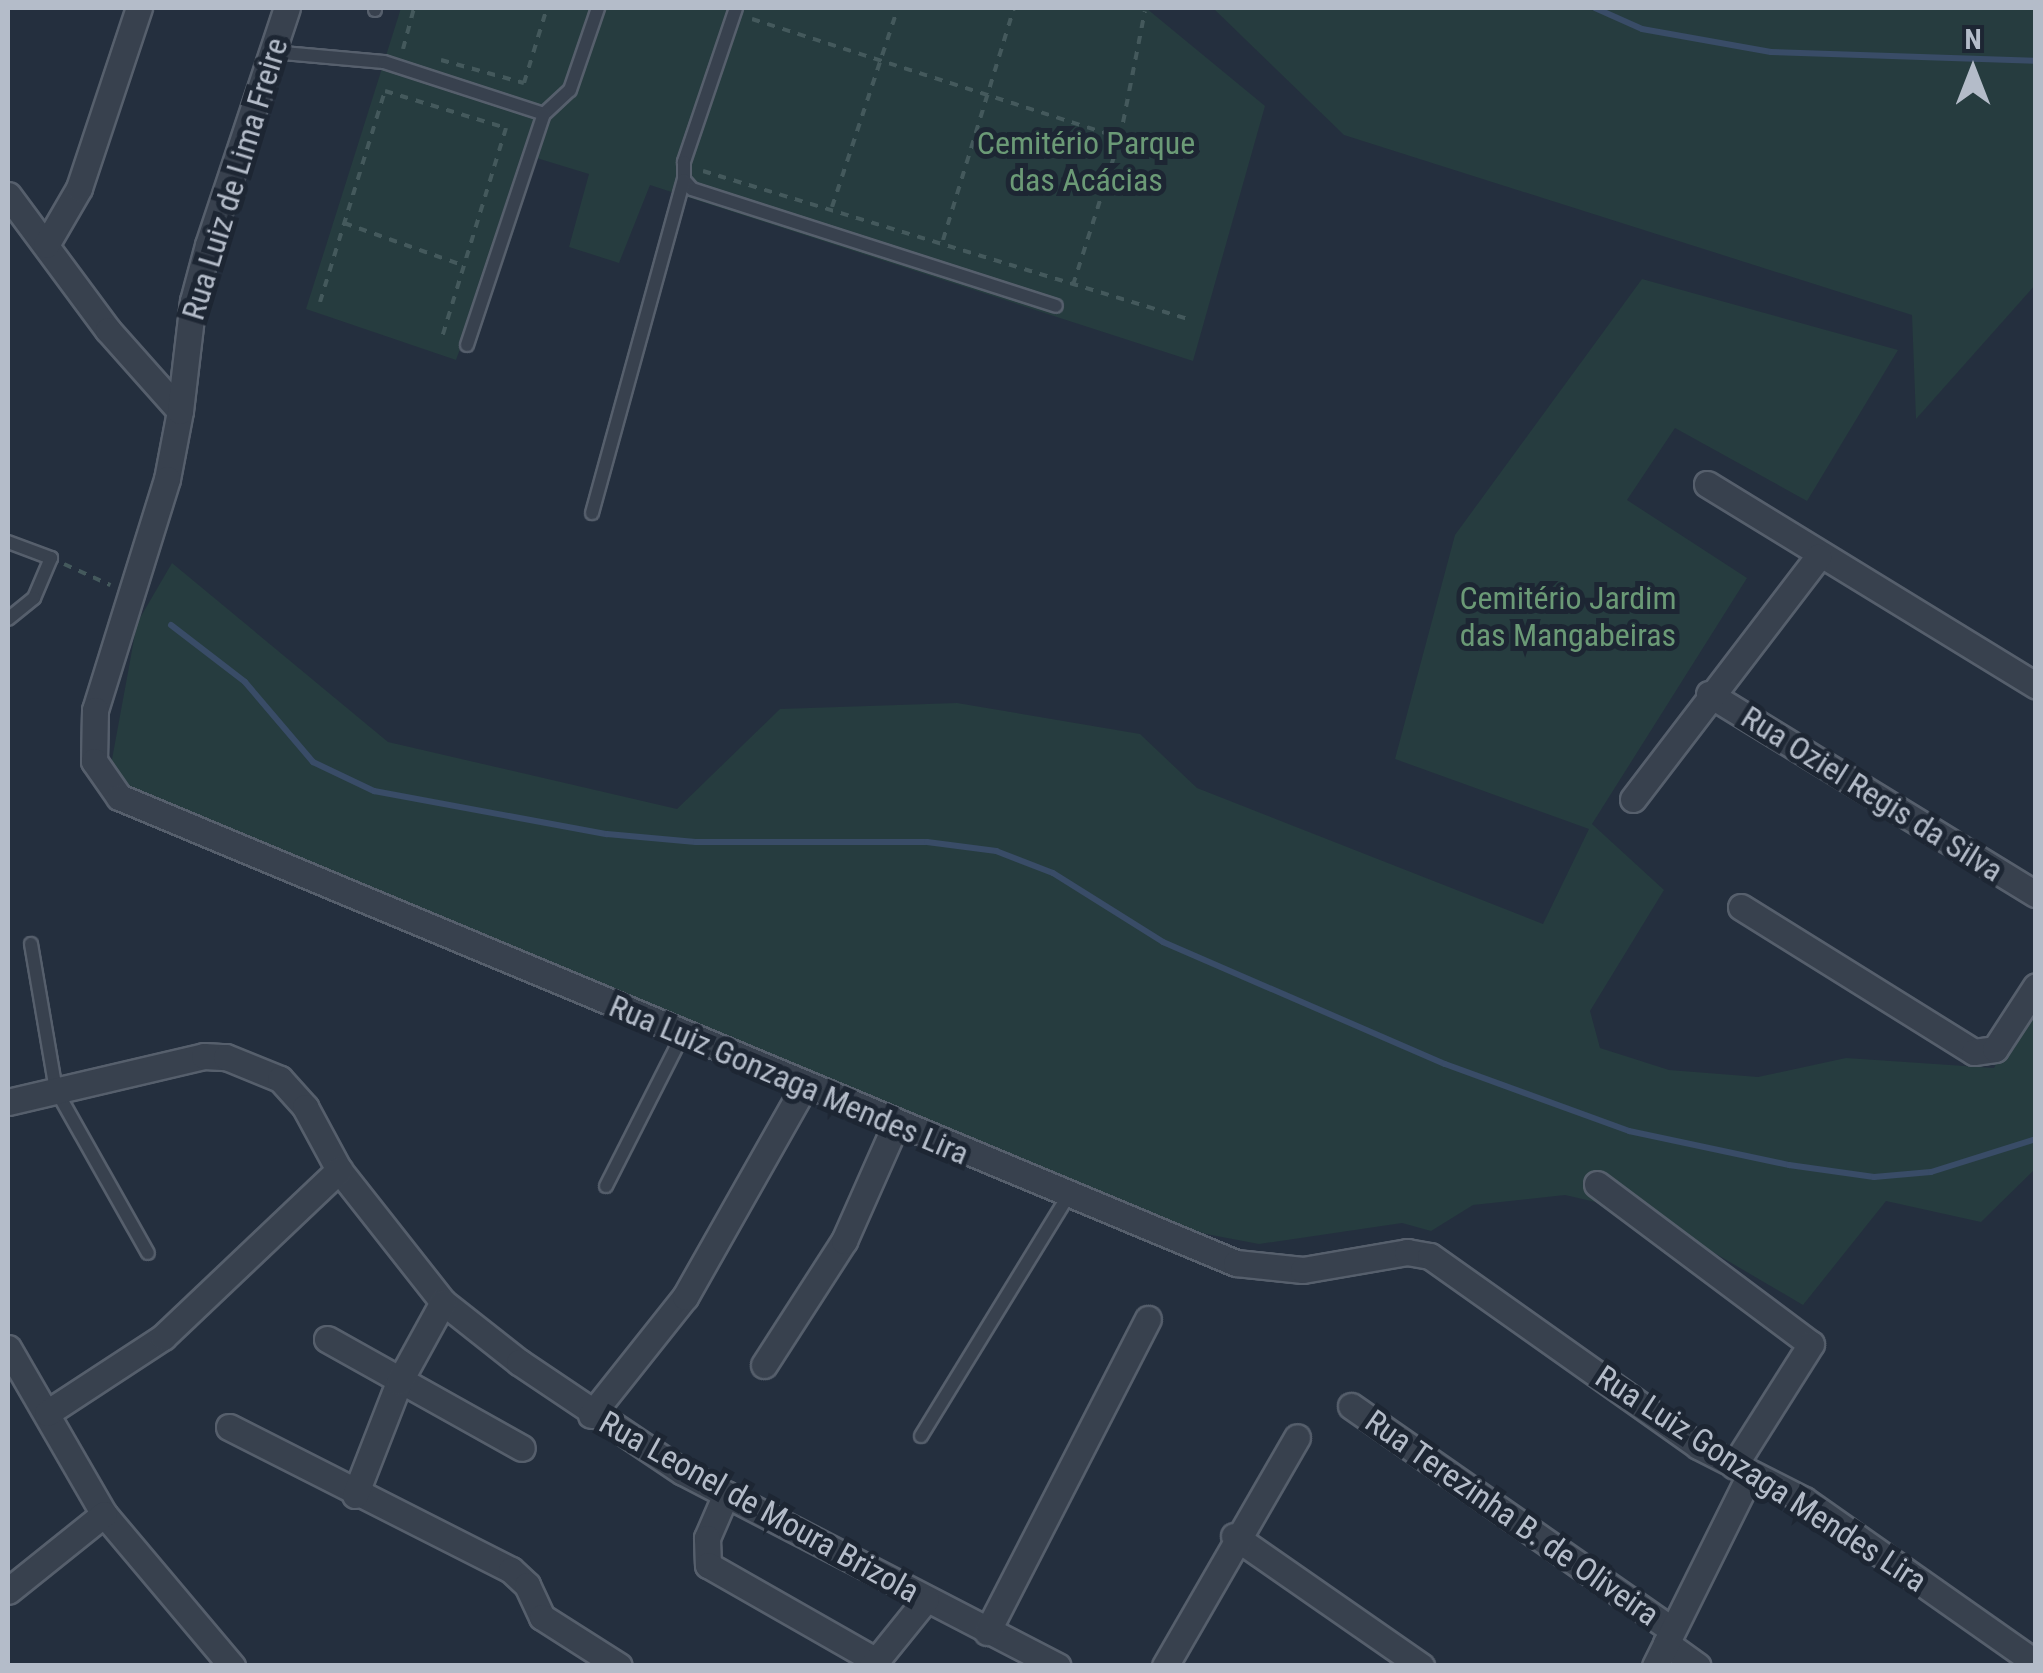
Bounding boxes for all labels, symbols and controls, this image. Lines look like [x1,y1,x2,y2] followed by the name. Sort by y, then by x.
[1923,20,2023,120] north arrow
[1964,23,1982,56] text: N
[174,33,296,325] street label: Rua Luiz de Lima Freire
[977,125,1195,200] park label: Cemitério Parque das Acácias
[1459,580,1677,655] park label: Cemitério Jardim das Mangabeiras
[1734,698,2010,890] street label: Rua Oziel Regis da Silva
[604,987,974,1173] street label: Rua Luiz Gonzaga Mendes Lira
[1588,1358,1934,1600] street label: Rua Luiz Gonzaga Mendes Lira
[1357,1402,1667,1634] street label: Rua Terezinha B. de Oliveira
[593,1403,925,1611] street label: Rua Leonel de Moura Brizola

